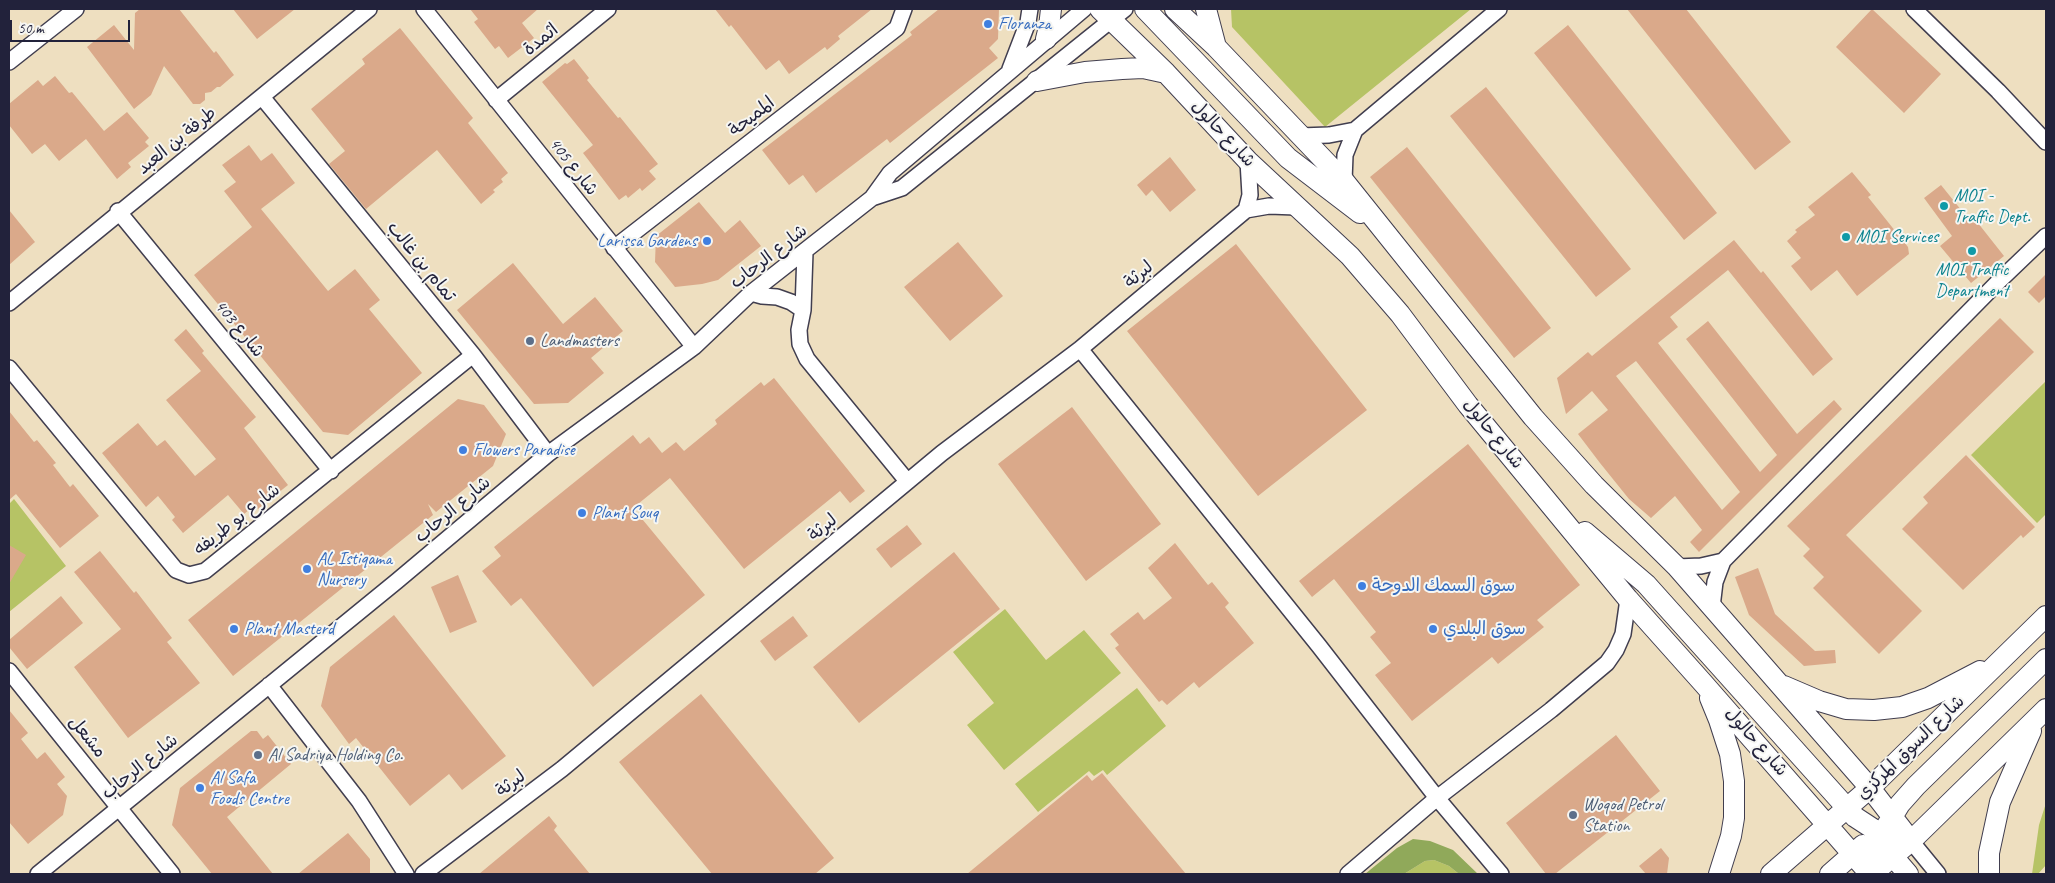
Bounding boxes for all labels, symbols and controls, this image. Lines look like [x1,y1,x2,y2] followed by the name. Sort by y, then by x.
[12,10,132,42] scale bar
[998,13,1051,35] place label: Floranza
[982,18,994,30] marker: Floranza
[18,19,44,38] text: 50 m
[519,19,563,61] street label: اثمدة
[725,92,779,142] street label: المميحة
[1186,96,1260,172] street label: شارع حالول
[133,103,221,179] street label: طرفة بن العبد
[544,134,602,200] street label: شارع 405
[1954,185,2030,228] place label: MOI - Traffic Dept.
[1938,200,1950,212] marker: MOI - Traffic Dept.
[382,218,460,306] street label: تمام بن غالب
[726,220,812,294] street label: شارع الرحاب
[1856,226,1938,248] place label: MOI Services
[597,230,697,252] place label: Larissa Gardens
[1840,231,1852,243] marker: MOI Services
[701,235,713,247] marker: Larissa Gardens
[1966,245,1978,257] marker: MOI Traffic Department
[1120,257,1158,293] street label: لبرثة
[1936,259,2008,302] place label: MOI Traffic Department
[209,296,269,362] street label: شارع 403
[540,330,619,352] place label: Landmasters
[524,335,536,347] marker: Landmasters
[1458,394,1528,474] street label: شارع حالول
[473,439,575,461] place label: Flowers Paradise
[457,444,469,456] marker: Flowers Paradise
[411,472,495,548] street label: شارع الرحاب
[189,479,285,561] street label: شارع بو طريفه
[592,502,658,524] place label: Plant Souq
[576,507,588,519] marker: Plant Souq
[804,510,842,546] street label: لبرثة
[317,548,392,590] place label: AL Istiqama Nursery
[301,563,313,575] marker: AL Istiqama Nursery
[1372,575,1515,597] place label: سوق السمك الدوحة
[1356,580,1368,592] marker: سوق السمك الدوحة
[244,618,334,640] place label: Plant Masterd
[1443,618,1526,640] place label: سوق البلدي
[228,623,240,635] marker: Plant Masterd
[1427,623,1439,635] marker: سوق البلدي
[1853,691,1969,805] street label: شارع السوق المركزي
[1720,703,1792,781] street label: شارع حالول
[64,712,110,762] street label: مشعل
[97,730,183,804] street label: شارع الرحاب
[268,744,403,766] place label: Al Sadriya Holding Co.
[252,749,264,761] marker: Al Sadriya Holding Co.
[492,766,530,802] street label: لبرثة
[210,767,289,810] place label: Al Safa Foods Centre
[194,782,206,794] marker: Al Safa Foods Centre
[1583,794,1663,836] place label: Woqod Petrol Station
[1567,809,1579,821] marker: Woqod Petrol Station

